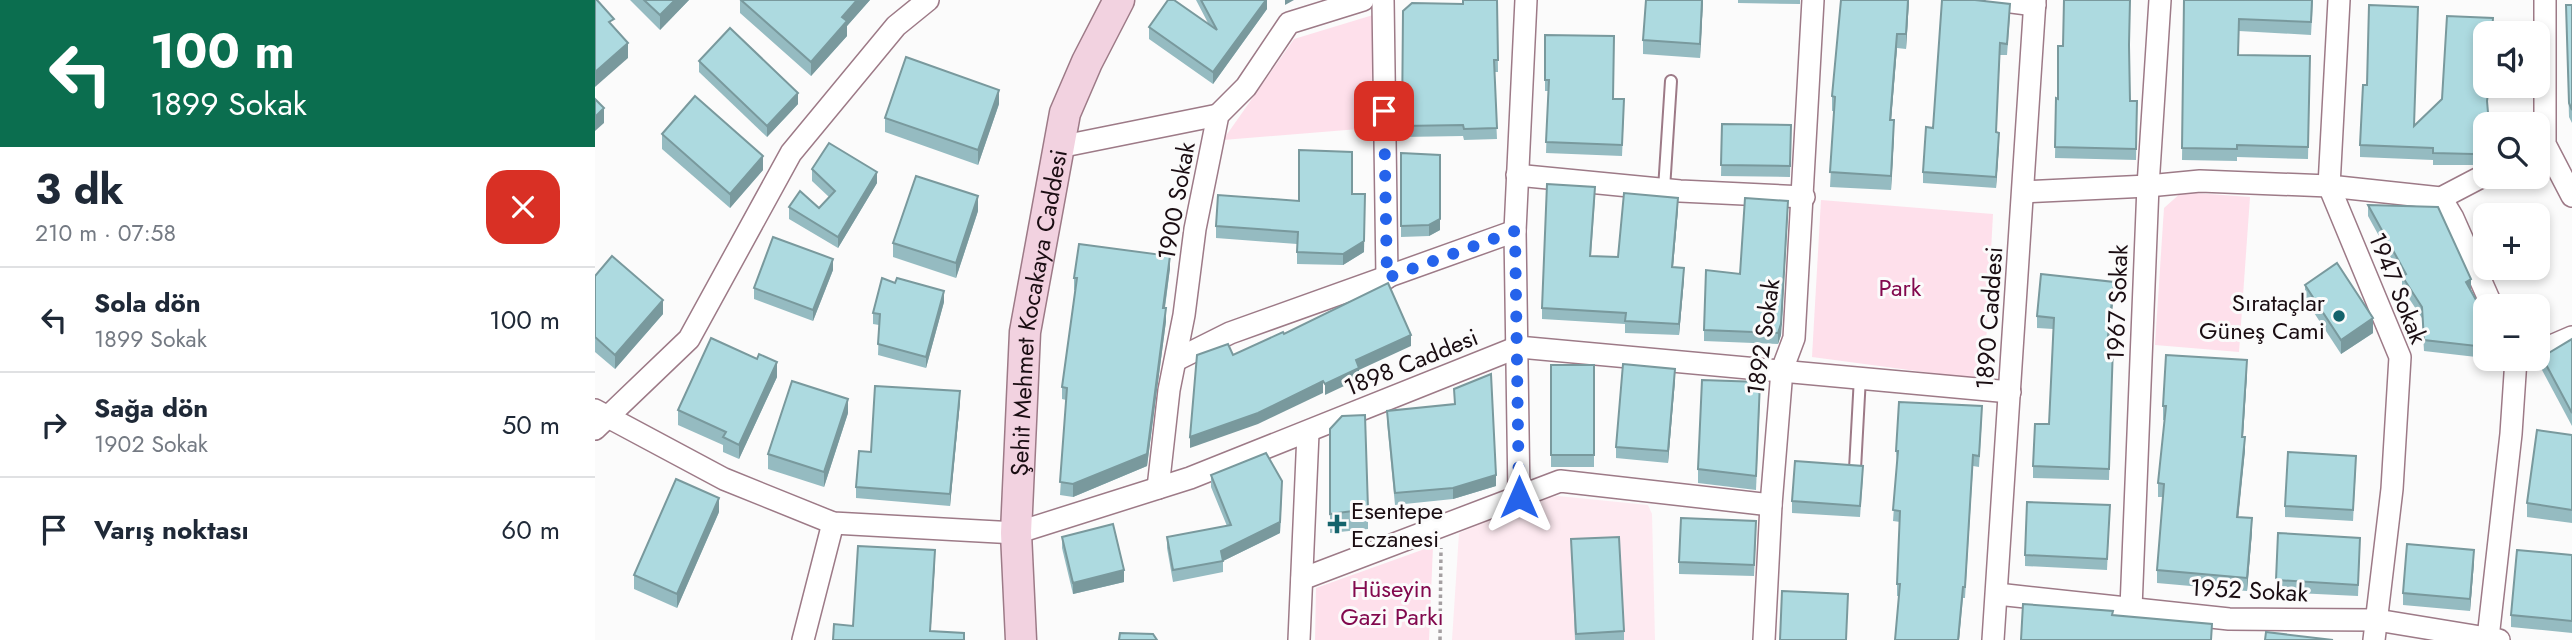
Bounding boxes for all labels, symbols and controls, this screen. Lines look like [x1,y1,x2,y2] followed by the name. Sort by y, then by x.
[150,16,295,86] text: 100 m
[2473,21,2550,371] map controls
[2473,21,2550,98] button: sound
[35,28,126,119] icon: left
[150,81,307,127] text: 1899 Sokak
[1354,81,1414,141] pin
[1365,92,1403,130] icon: arrive
[2473,112,2550,189] button: search
[1148,139,1204,263] street label: 1900 Sokak
[1001,146,1076,477] street label: Şehit Mehmet Kocakaya Caddesi
[35,159,124,220] text: 3 dk
[486,170,560,244] button: close
[2473,203,2550,280] button: +
[35,216,176,250] text: 210 m · 07:58
[2360,227,2436,349] street label: 1947 Sokak
[2097,243,2137,362] street label: 1967 Sokak
[1967,245,2011,391] street label: 1890 Caddesi
[1879,270,1922,305] park label: Park
[1737,276,1789,398] street label: 1892 Sokak
[94,284,201,322] text: Sola dön
[2199,285,2326,348] place label: Sırataçlar Güneş Cami
[2473,294,2550,371] button: −
[35,301,73,339] icon: left
[489,301,560,339] text: 100 m
[2331,308,2347,324] marker: Sırataçlar Güneş Cami
[1339,319,1483,405] street label: 1898 Caddesi
[94,322,207,356] text: 1899 Sokak
[94,389,208,427] text: Sağa dön
[35,406,73,444] icon: right
[502,406,560,444] text: 50 m
[94,427,208,461] text: 1902 Sokak
[1482,460,1556,534] position arrow
[1351,493,1443,556] place label: Esentepe Eczanesi
[35,511,73,549] icon: arrive
[94,511,249,549] text: Varış noktası
[501,511,560,549] text: 60 m
[1329,516,1345,532] marker: Esentepe Eczanesi
[2189,569,2309,611] street label: 1952 Sokak
[1340,571,1444,634] park label: Hüseyin Gazi Parkı

